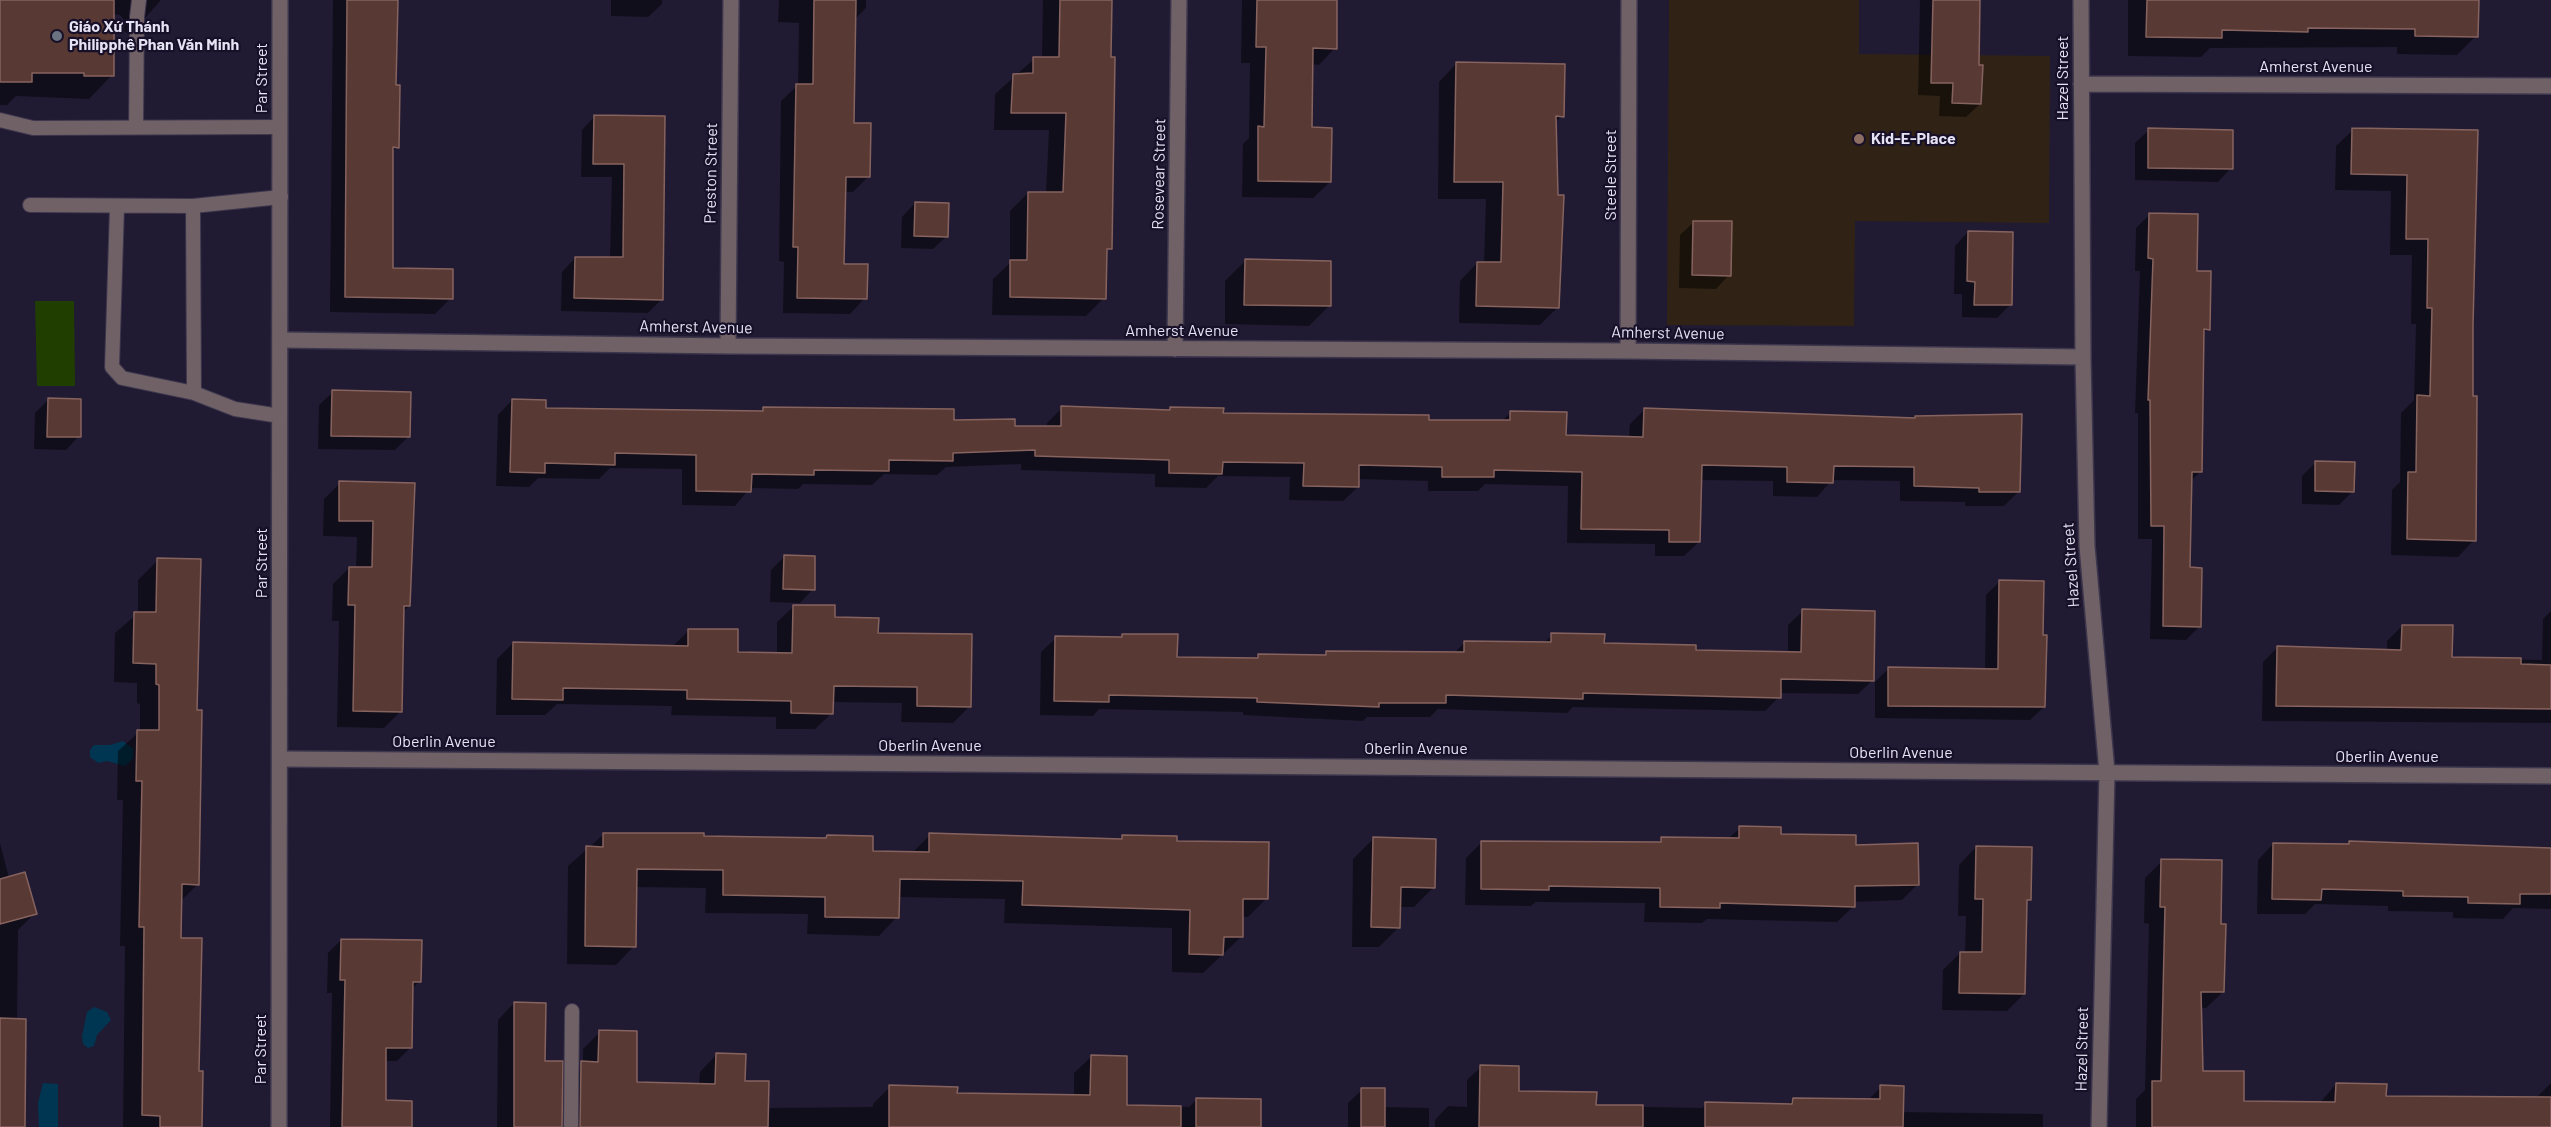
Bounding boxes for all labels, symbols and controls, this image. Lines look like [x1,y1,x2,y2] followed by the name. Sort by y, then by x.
[69,17,239,55] place label: Giáo Xứ Thánh Philipphê Phan Văn Minh
[50,29,64,43] marker: Giáo Xứ Thánh Philipphê Phan Văn Minh
[2053,36,2073,120] street label: Hazel Street
[252,43,272,113] street label: Par Street
[2259,57,2373,77] street label: Amherst Avenue
[1148,118,1170,230] street label: Rosevear Street
[701,122,721,224] street label: Preston Street
[1601,129,1621,221] street label: Steele Street
[1871,129,1956,149] place label: Kid-E-Place
[1852,132,1866,146] marker: Kid-E-Place
[639,316,753,338] street label: Amherst Avenue
[1125,321,1239,341] street label: Amherst Avenue
[1611,322,1725,344] street label: Amherst Avenue
[2058,522,2084,608] street label: Hazel Street
[252,528,272,598] street label: Par Street
[392,732,496,752] street label: Oberlin Avenue
[878,736,982,756] street label: Oberlin Avenue
[1364,739,1468,759] street label: Oberlin Avenue
[1849,743,1953,763] street label: Oberlin Avenue
[2335,747,2439,767] street label: Oberlin Avenue
[2072,1006,2092,1092] street label: Hazel Street
[251,1014,271,1084] street label: Par Street

